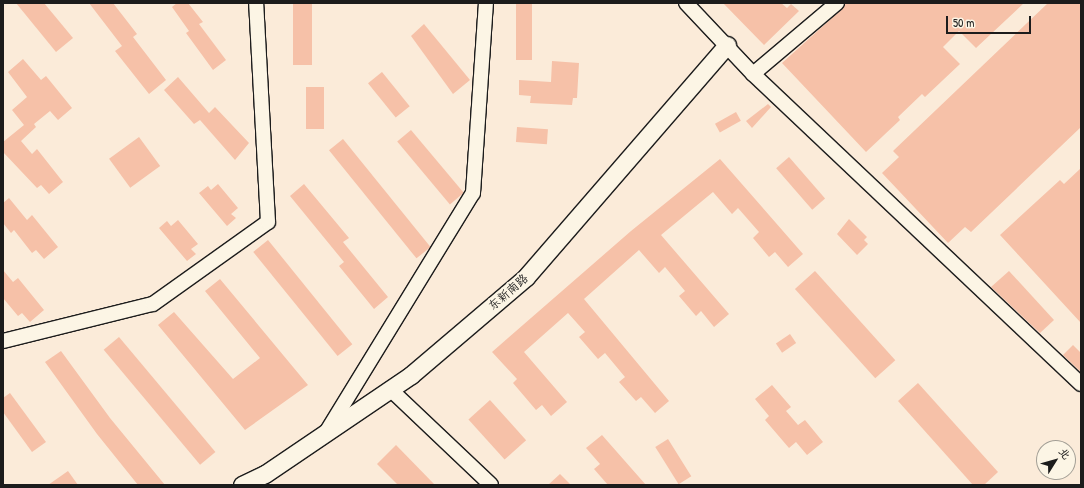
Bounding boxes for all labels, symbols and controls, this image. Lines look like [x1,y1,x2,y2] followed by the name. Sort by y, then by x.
[948,8,1033,34] scale bar
[953,14,974,31] text: 50 m
[485,271,531,313] street label: 东新南路
[1036,440,1076,480] north arrow
[1056,445,1074,462] text: 北

